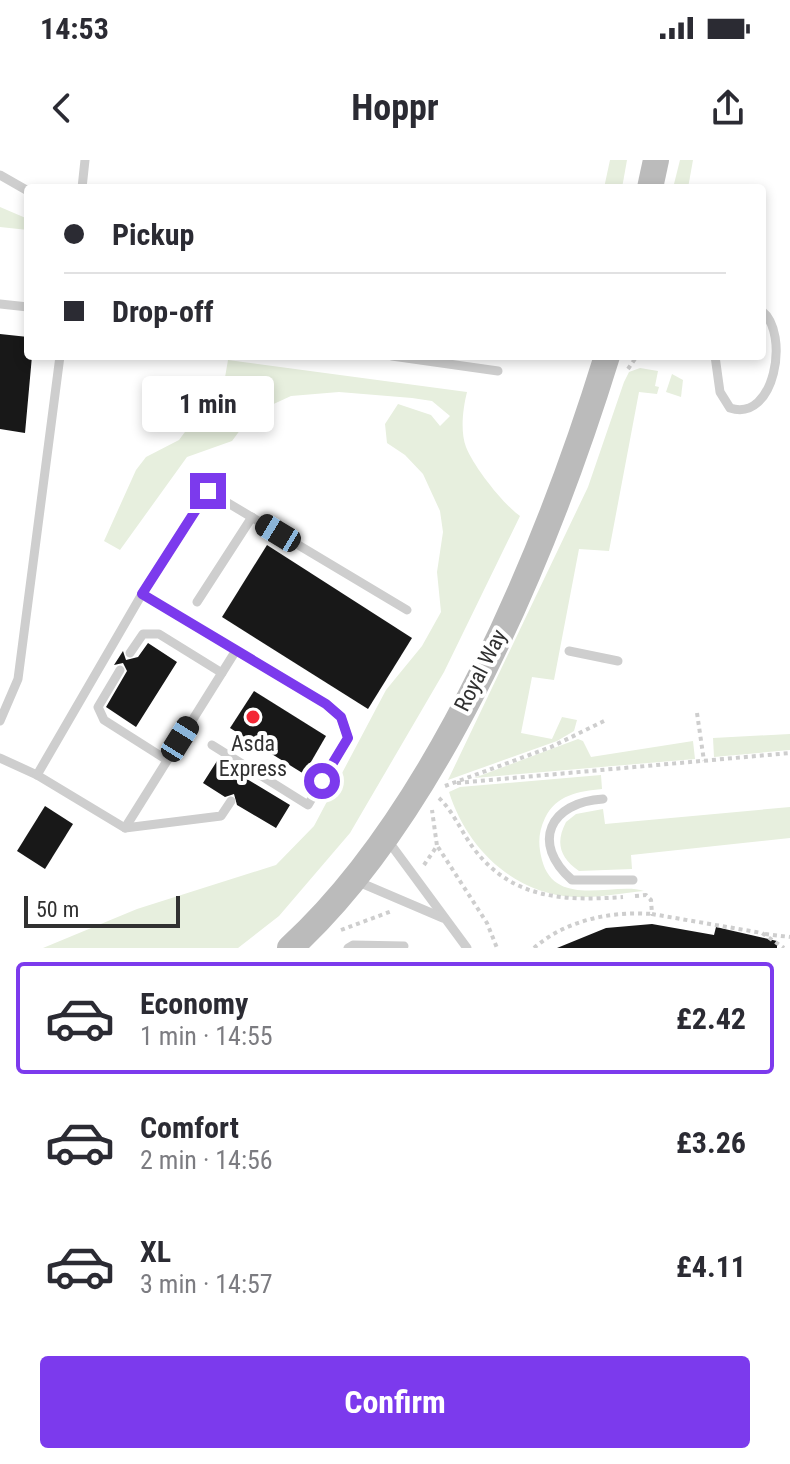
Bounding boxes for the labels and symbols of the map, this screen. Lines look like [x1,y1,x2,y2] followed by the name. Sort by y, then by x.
[142,375,274,431] callout: 1 min
[190,473,226,509] route end
[251,510,305,556] car
[449,625,512,715] street label: Royal Way
[244,708,262,726] marker: Asda Express
[157,712,203,766] car
[219,731,287,781] place label: Asda Express
[304,763,340,799] route start
[24,892,180,928] scale bar

